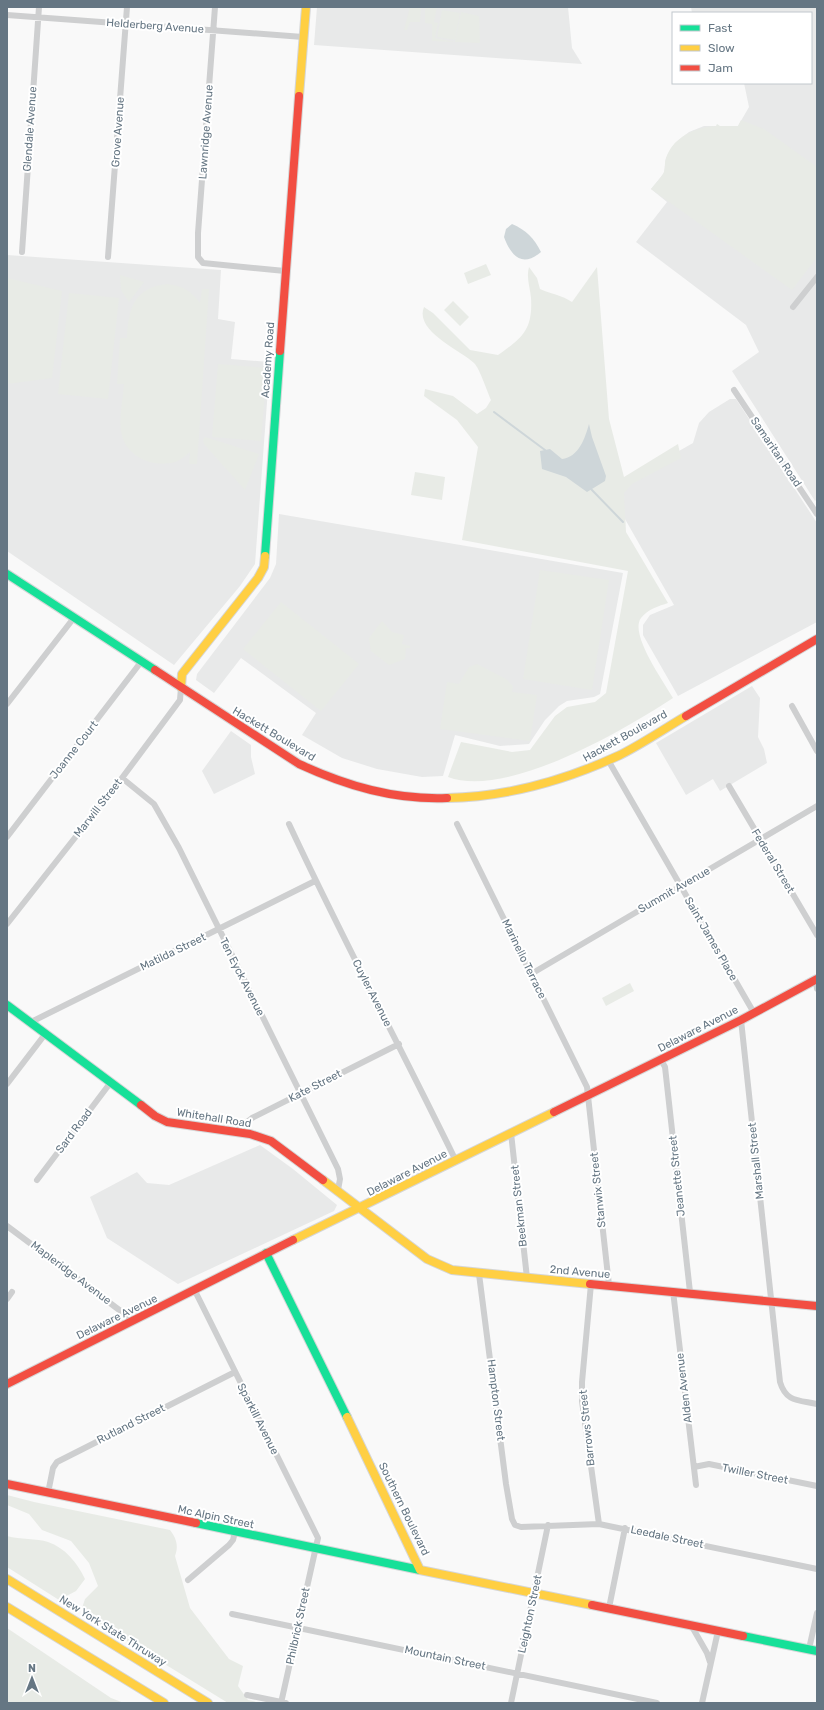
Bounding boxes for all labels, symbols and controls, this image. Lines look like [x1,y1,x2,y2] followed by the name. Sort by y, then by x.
[672,12,812,84] legend
[106,16,204,36] street label: Helderberg Avenue
[708,21,732,35] text: Fast
[708,41,735,55] text: Slow
[708,61,733,75] text: Jam
[196,84,216,180] street label: Lawnridge Avenue
[21,86,39,172] street label: Glendale Avenue
[109,96,127,168] street label: Grove Avenue
[259,321,277,399] street label: Academy Road
[748,415,804,489] street label: Samaritan Road
[230,704,318,764] street label: Hackett Boulevard
[581,707,669,765] street label: Hackett Boulevard
[47,718,101,782] street label: Joanne Court
[71,776,125,840] street label: Marwill Street
[749,827,798,896] street label: Federal Street
[636,864,712,916] street label: Summit Avenue
[682,895,740,983] street label: Saint James Place
[499,917,549,1001] street label: Marinello Terrace
[138,930,209,974] street label: Matilda Street
[217,936,267,1018] street label: Ten Eyck Avenue
[349,957,395,1029] street label: Cuyler Avenue
[656,1003,740,1055] street label: Delaware Avenue
[286,1067,344,1105] street label: Kate Street
[53,1106,95,1156] street label: Sard Road
[176,1106,252,1130] street label: Whitehall Road
[745,1121,767,1200] street label: Marshall Street
[666,1134,688,1217] street label: Jeanette Street
[365,1147,449,1199] street label: Delaware Avenue
[588,1151,608,1228] street label: Stanwix Street
[508,1164,530,1248] street label: Beekman Street
[28,1239,114,1307] street label: Mapleridge Avenue
[549,1263,611,1281] street label: 2nd Avenue
[74,1292,160,1342] street label: Delaware Avenue
[673,1352,695,1424] street label: Alden Avenue
[485,1359,508,1442] street label: Hampton Street
[234,1381,282,1457] street label: Sparkill Avenue
[576,1389,597,1467] street label: Barrows Street
[95,1401,168,1447] street label: Rutland Street
[376,1460,432,1558] street label: Southern Boulevard
[721,1461,790,1487] street label: Twiller Street
[177,1503,256,1532] street label: Mc Alpin Street
[629,1523,705,1551] street label: Leedale Street
[515,1573,545,1654] street label: Leighton Street
[283,1586,313,1666] street label: Philbrick Street
[57,1593,169,1669] street label: New York State Thruway
[403,1643,487,1673] street label: Mountain Street
[12,1658,52,1698] north arrow
[28,1662,36,1675] text: N

